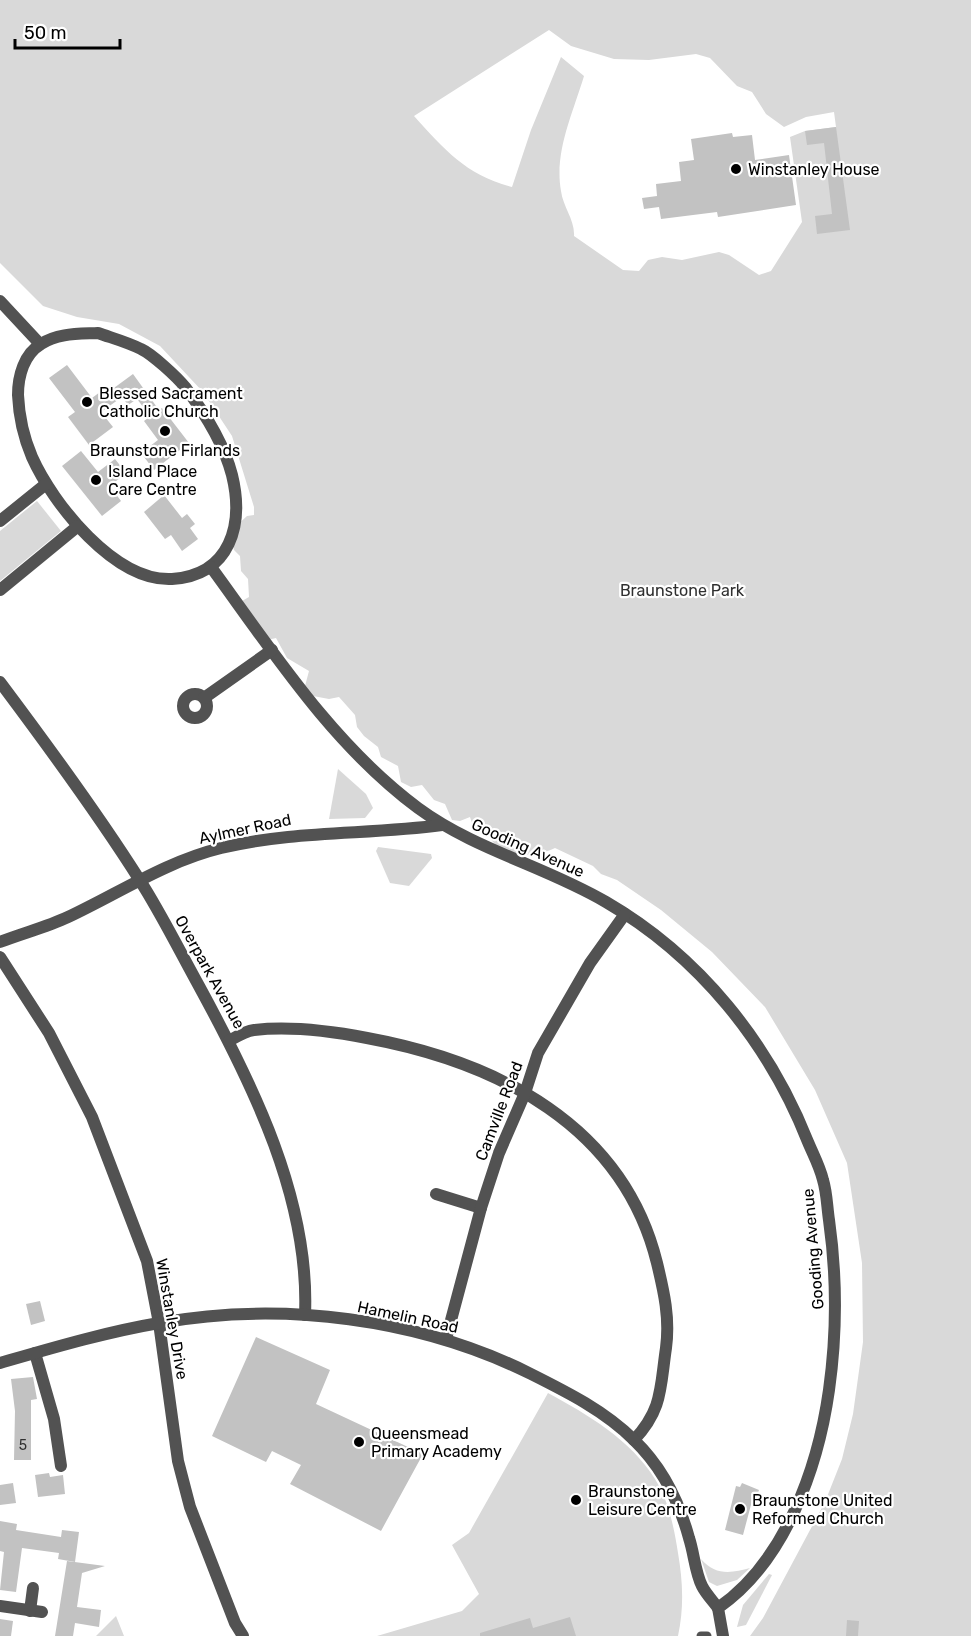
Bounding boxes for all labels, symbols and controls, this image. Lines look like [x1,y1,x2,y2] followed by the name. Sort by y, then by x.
[15,12,120,50] scale bar
[24,22,67,44] text: 50 m
[748,160,880,179] place label: Winstanley House
[729,162,743,176] marker: Winstanley House
[99,384,243,421] place label: Blessed Sacrament Catholic Church
[80,395,94,409] marker: Blessed Sacrament Catholic Church
[158,424,172,438] marker: Braunstone Firlands
[90,441,240,460] place label: Braunstone Firlands
[108,462,197,499] place label: Island Place Care Centre
[89,473,103,487] marker: Island Place Care Centre
[620,581,745,600] park label: Braunstone Park
[197,810,293,848] street label: Aylmer Road
[469,815,587,881] street label: Gooding Avenue
[171,912,249,1032] street label: Overpark Avenue
[471,1059,527,1163] street label: Camville Road
[798,1188,828,1310] street label: Gooding Avenue
[152,1257,192,1381] street label: Winstanley Drive
[356,1297,460,1337] street label: Hamelin Road
[371,1424,502,1461] place label: Queensmead Primary Academy
[352,1435,366,1449] marker: Queensmead Primary Academy
[19,1437,27,1454] house number: 5
[588,1482,697,1519] place label: Braunstone Leisure Centre
[752,1491,892,1528] place label: Braunstone United Reformed Church
[569,1493,583,1507] marker: Braunstone Leisure Centre
[733,1502,747,1516] marker: Braunstone United Reformed Church

